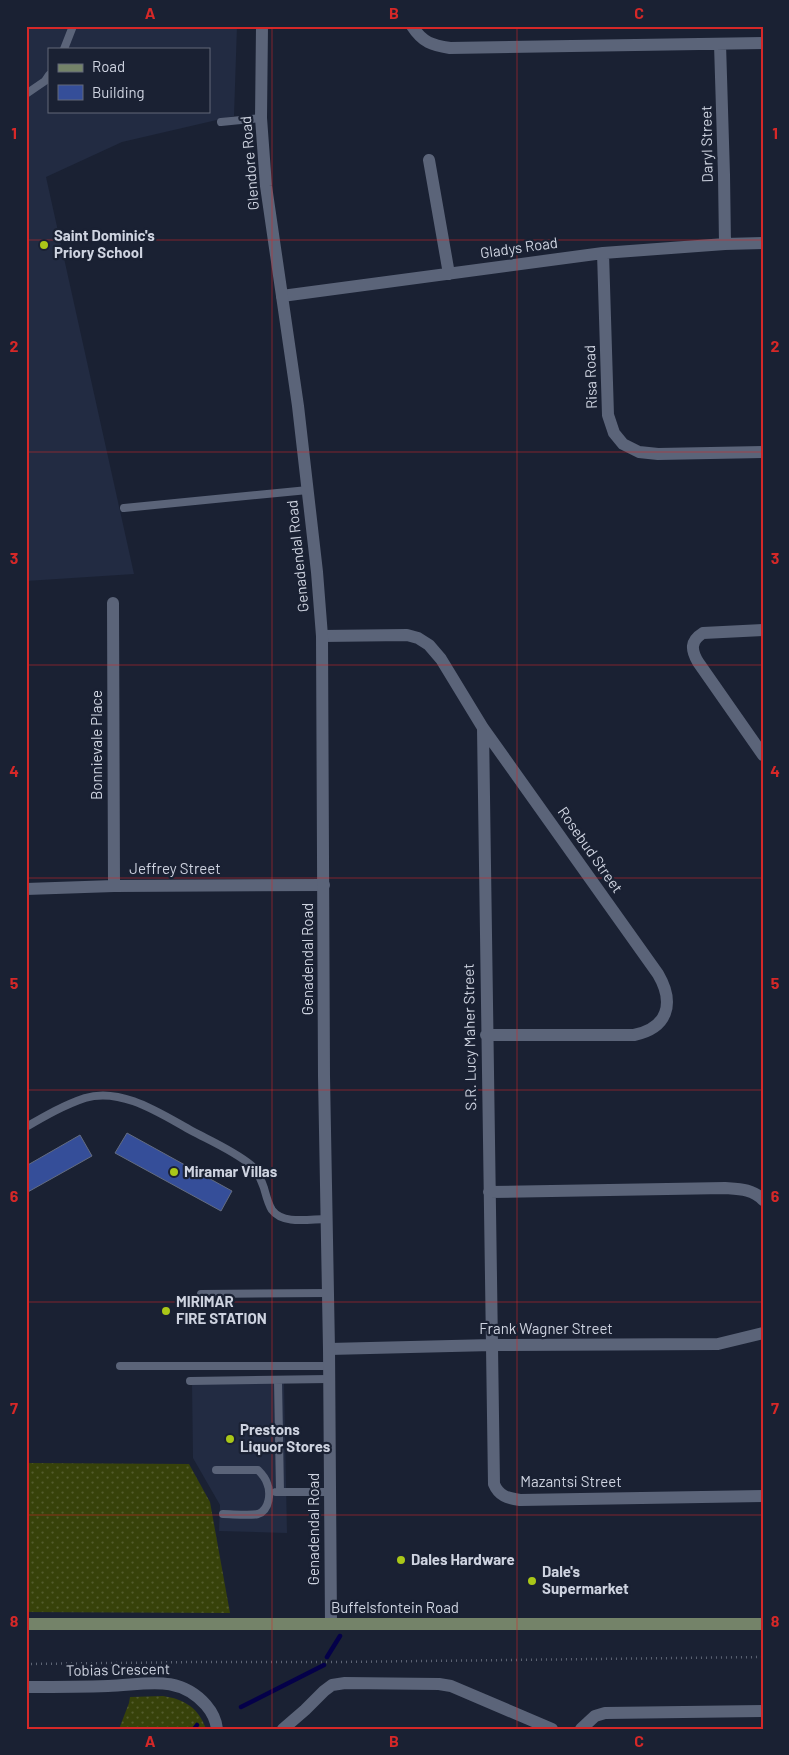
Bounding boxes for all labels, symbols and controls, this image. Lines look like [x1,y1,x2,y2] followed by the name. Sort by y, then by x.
[145,3,156,22] text: A
[389,3,399,22] text: B
[634,3,644,22] text: C
[48,48,210,112] legend
[92,57,125,75] text: Road
[92,83,145,101] text: Building
[696,105,716,183] street label: Daryl Street
[236,115,262,211] street label: Glendore Road
[11,123,17,142] text: 1
[772,123,778,142] text: 1
[54,226,155,261] place label: Saint Dominic's Priory School
[479,233,559,261] street label: Gladys Road
[38,239,50,251] marker: Saint Dominic's Priory School
[10,336,19,355] text: 2
[771,336,780,355] text: 2
[580,345,600,409] street label: Risa Road
[282,499,312,613] street label: Genadendal Road
[10,548,18,567] text: 3
[771,548,779,567] text: 3
[87,690,105,800] street label: Bonnievale Place
[9,761,19,780] text: 4
[770,761,780,780] text: 4
[555,803,627,896] street label: Rosebud Street
[129,859,221,877] street label: Jeffrey Street
[298,903,316,1015] street label: Genadendal Road
[459,963,479,1111] street label: S.R. Lucy Maher Street
[10,973,19,992] text: 5
[771,973,780,992] text: 5
[184,1162,278,1180] place label: Miramar Villas
[168,1166,180,1178] marker: Miramar Villas
[10,1186,19,1205] text: 6
[771,1186,780,1205] text: 6
[176,1292,267,1327] place label: MIRIMAR FIRE STATION
[160,1305,172,1317] marker: MIRIMAR FIRE STATION
[479,1319,613,1337] street label: Frank Wagner Street
[10,1398,18,1417] text: 7
[771,1398,779,1417] text: 7
[240,1420,331,1455] place label: Prestons Liquor Stores
[224,1433,236,1445] marker: Prestons Liquor Stores
[520,1472,622,1490] street label: Mazantsi Street
[304,1473,322,1585] street label: Genadendal Road
[411,1550,515,1568] place label: Dales Hardware
[395,1554,407,1566] marker: Dales Hardware
[542,1562,629,1597] place label: Dale's Supermarket
[526,1575,538,1587] marker: Dale's Supermarket
[331,1598,459,1616] street label: Buffelsfontein Road
[10,1611,19,1630] text: 8
[771,1611,780,1630] text: 8
[66,1659,170,1679] street label: Tobias Crescent
[145,1731,156,1750] text: A
[389,1731,399,1750] text: B
[634,1731,644,1750] text: C

